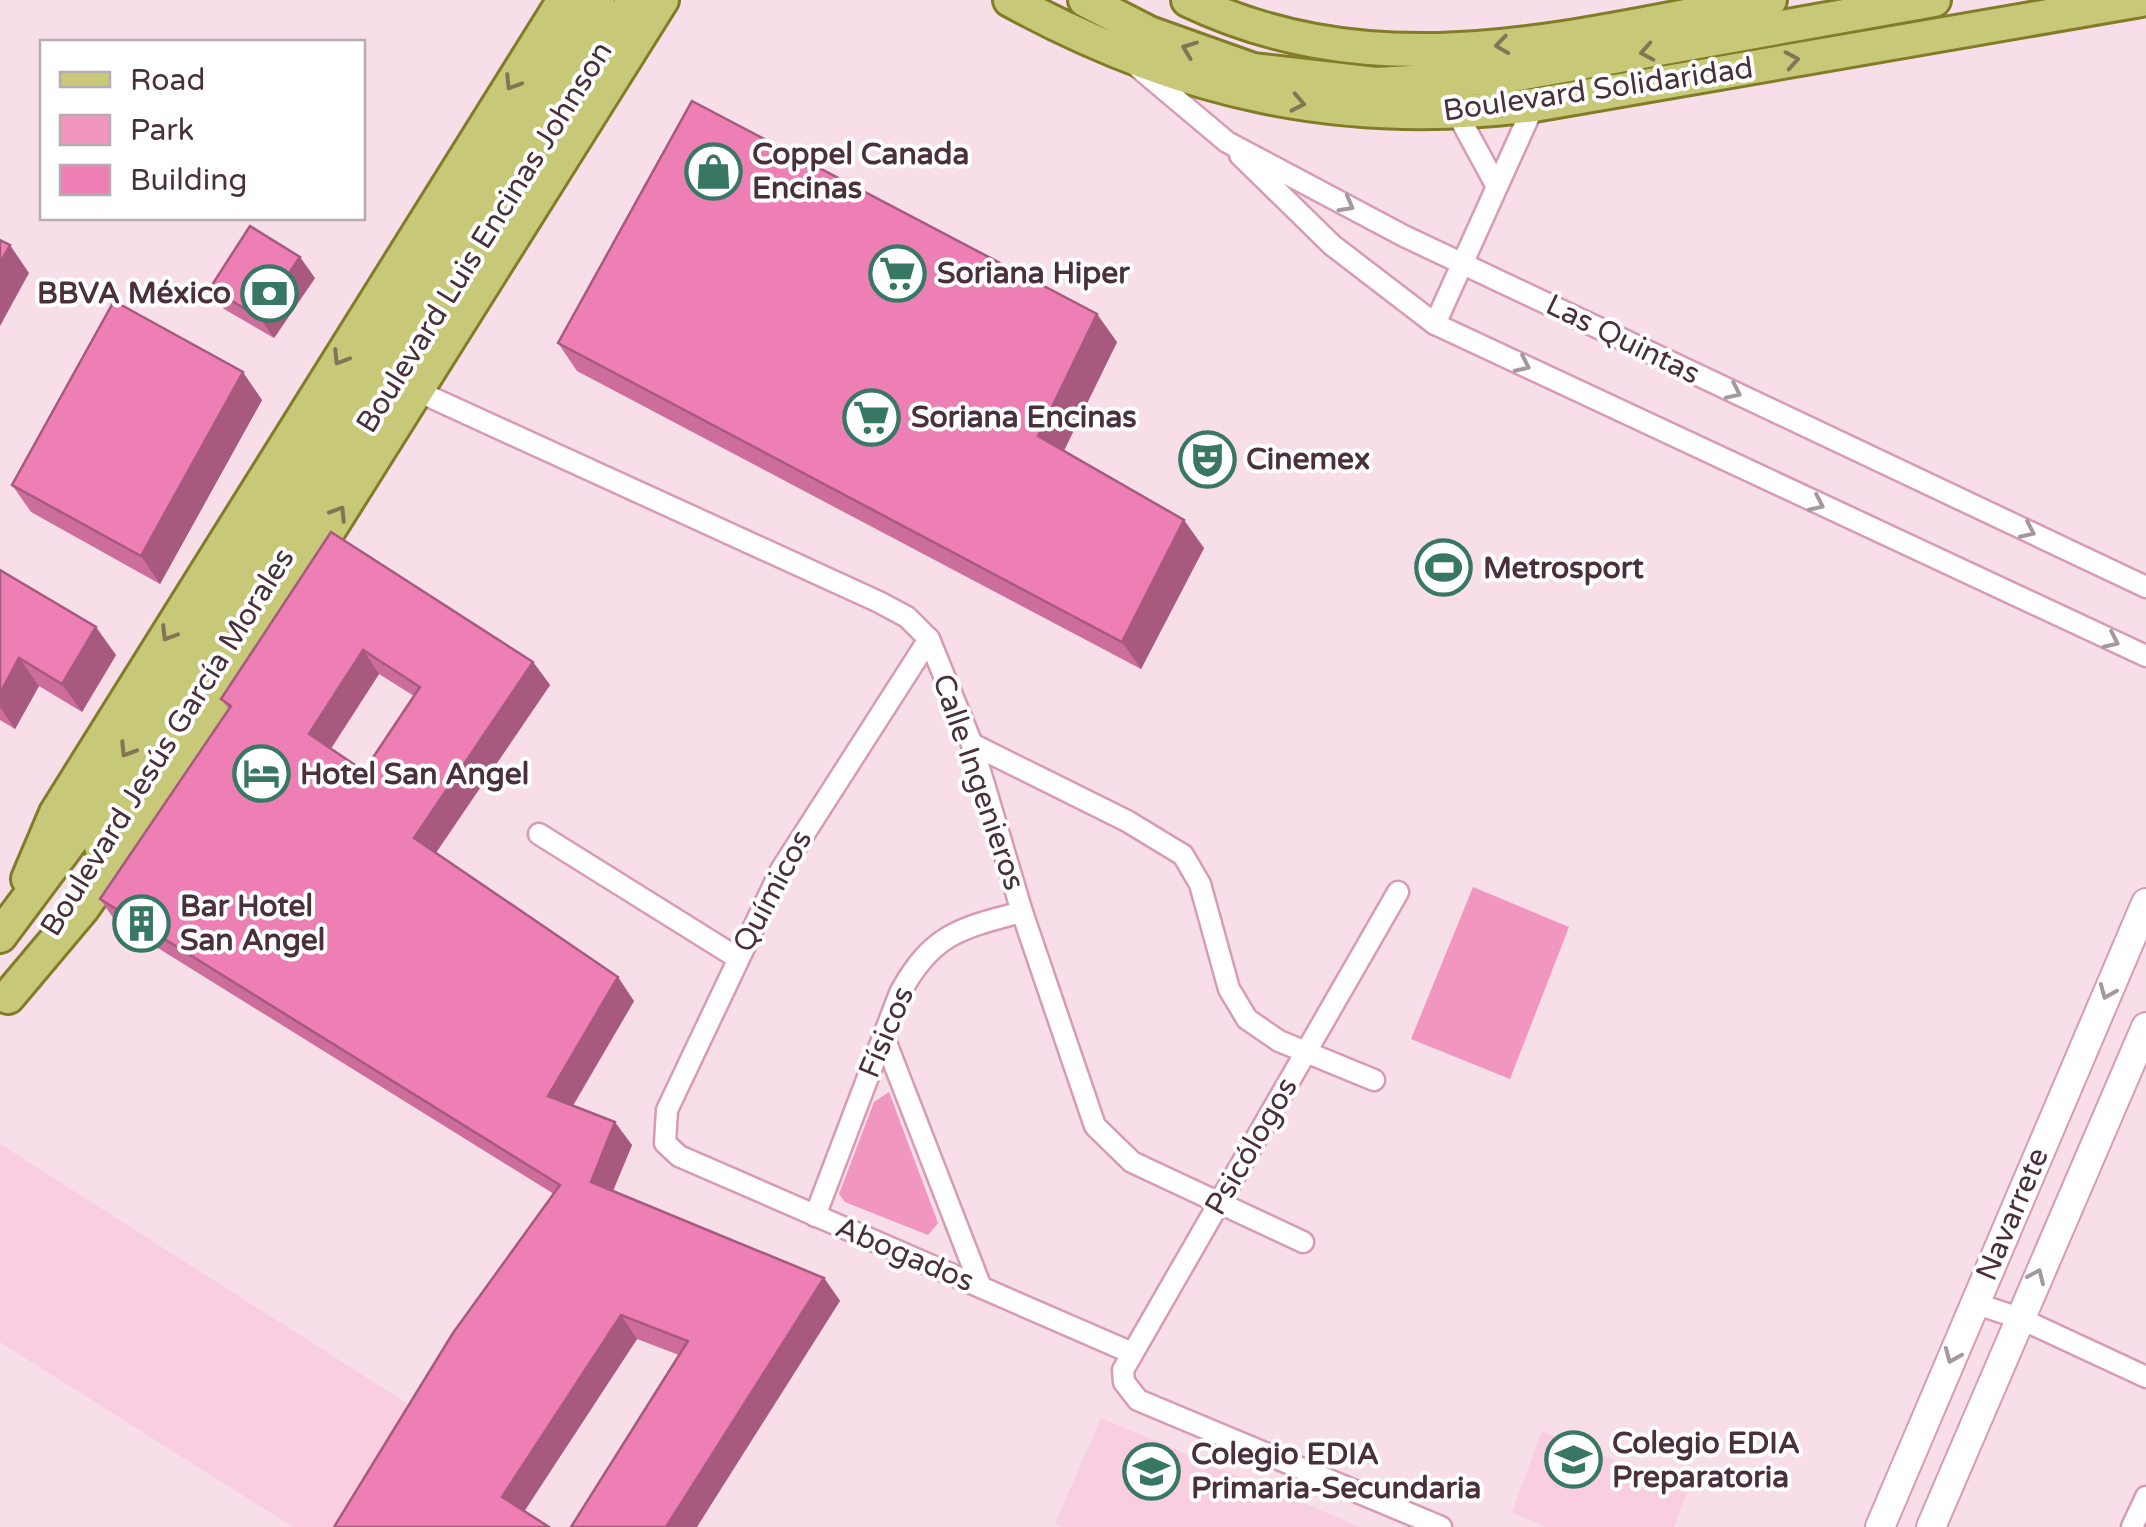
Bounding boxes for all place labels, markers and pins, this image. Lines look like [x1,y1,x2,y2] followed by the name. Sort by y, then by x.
[752,136,969,207] place label: Coppel Canada Encinas
[683,141,743,201] shop icon: Coppel Canada Encinas
[868,243,928,303] supermarket icon: Soriana Hiper
[937,255,1130,292] place label: Soriana Hiper
[240,263,300,323] bank icon: BBVA México
[37,275,231,312] place label: BBVA México
[842,387,902,447] supermarket icon: Soriana Encinas
[911,399,1137,436] place label: Soriana Encinas
[1177,429,1237,489] theatre icon: Cinemex
[1246,441,1370,478] place label: Cinemex
[1414,538,1474,598] sports icon: Metrosport
[1483,550,1644,587] place label: Metrosport
[231,744,291,804] hotel icon: Hotel San Angel
[300,756,529,793] place label: Hotel San Angel
[180,888,325,959] place label: Bar Hotel San Angel
[111,893,171,953] building icon: Bar Hotel San Angel
[1612,1425,1800,1496] place label: Colegio EDIA Preparatoria
[1543,1430,1603,1490] school or university icon: Colegio EDIA Preparatoria
[1191,1436,1481,1507] place label: Colegio EDIA Primaria-Secundaria
[1122,1441,1182,1501] school or university icon: Colegio EDIA Primaria-Secundaria

